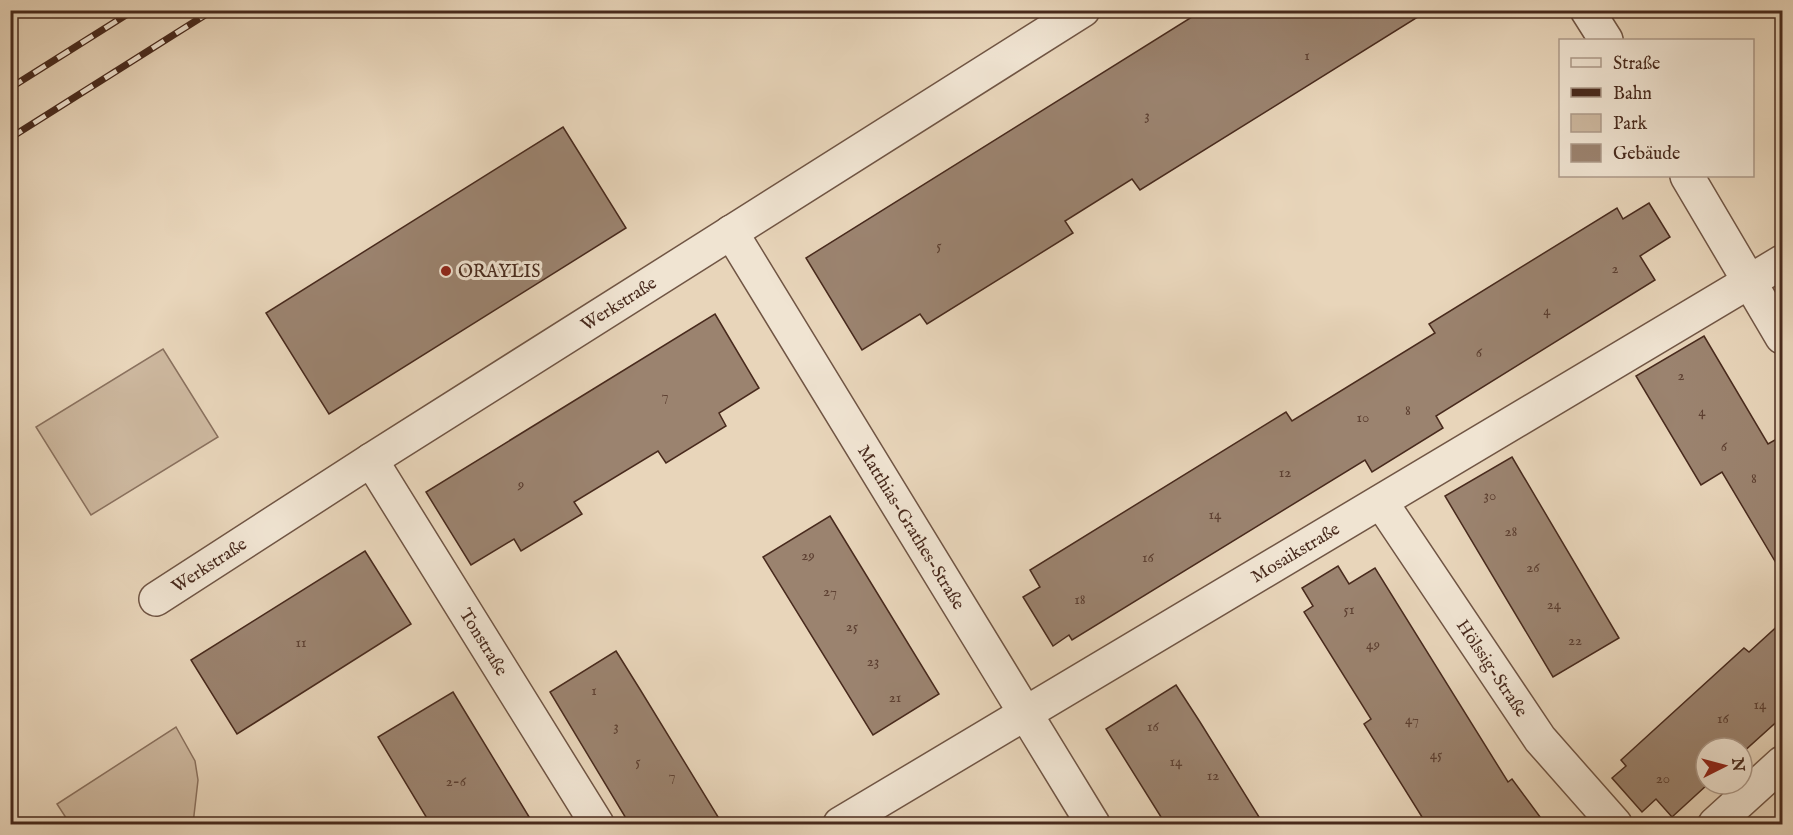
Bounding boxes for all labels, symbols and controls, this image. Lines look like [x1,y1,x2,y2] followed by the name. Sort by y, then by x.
[1559,39,1754,177] legend
[1304,46,1310,65] house number: 1
[1613,53,1660,76] text: Straße
[1613,83,1652,106] text: Bahn
[1144,106,1150,125] house number: 3
[1613,113,1648,136] text: Park
[1613,143,1680,166] text: Gebäude
[936,236,942,255] house number: 5
[1611,259,1619,278] house number: 2
[458,261,541,284] place label: ORAYLIS
[439,264,453,278] marker: ORAYLIS
[577,272,662,337] street label: Werkstraße
[1543,301,1551,320] house number: 4
[1476,343,1483,362] house number: 6
[1677,366,1685,385] house number: 2
[661,386,669,405] house number: 7
[1405,401,1411,420] house number: 8
[1698,402,1706,421] house number: 4
[1357,408,1369,427] house number: 10
[1721,437,1728,456] house number: 6
[851,441,969,614] street label: Matthias-Grathes-Straße
[1279,463,1291,482] house number: 12
[1751,469,1757,488] house number: 8
[517,475,524,494] house number: 9
[1484,486,1496,505] house number: 30
[1209,505,1222,524] house number: 14
[1247,518,1345,589] street label: Mosaikstraße
[1505,522,1518,541] house number: 28
[168,533,252,599] street label: Werkstraße
[801,546,815,565] house number: 29
[1142,548,1155,567] house number: 16
[1526,558,1540,577] house number: 26
[823,582,837,601] house number: 27
[1074,590,1086,609] house number: 18
[1547,595,1562,614] house number: 24
[1343,600,1355,619] house number: 51
[453,605,512,681] street label: Tonstraße
[1450,616,1532,722] street label: Hölssig-Straße
[846,617,859,636] house number: 25
[1568,631,1582,650] house number: 22
[295,633,307,652] house number: 11
[1366,635,1380,654] house number: 49
[867,652,879,671] house number: 23
[591,681,597,700] house number: 1
[889,688,901,707] house number: 21
[1754,695,1767,714] house number: 14
[1717,709,1730,728] house number: 16
[1405,710,1419,729] house number: 47
[613,717,619,736] house number: 3
[1147,717,1160,736] house number: 16
[1694,736,1754,796] north arrow
[1430,745,1443,764] house number: 45
[635,752,641,771] house number: 5
[1170,752,1183,771] house number: 14
[1726,756,1748,773] text: N
[668,766,676,785] house number: 7
[1207,766,1219,785] house number: 12
[1656,769,1670,788] house number: 20
[446,772,467,791] house number: 2-6

